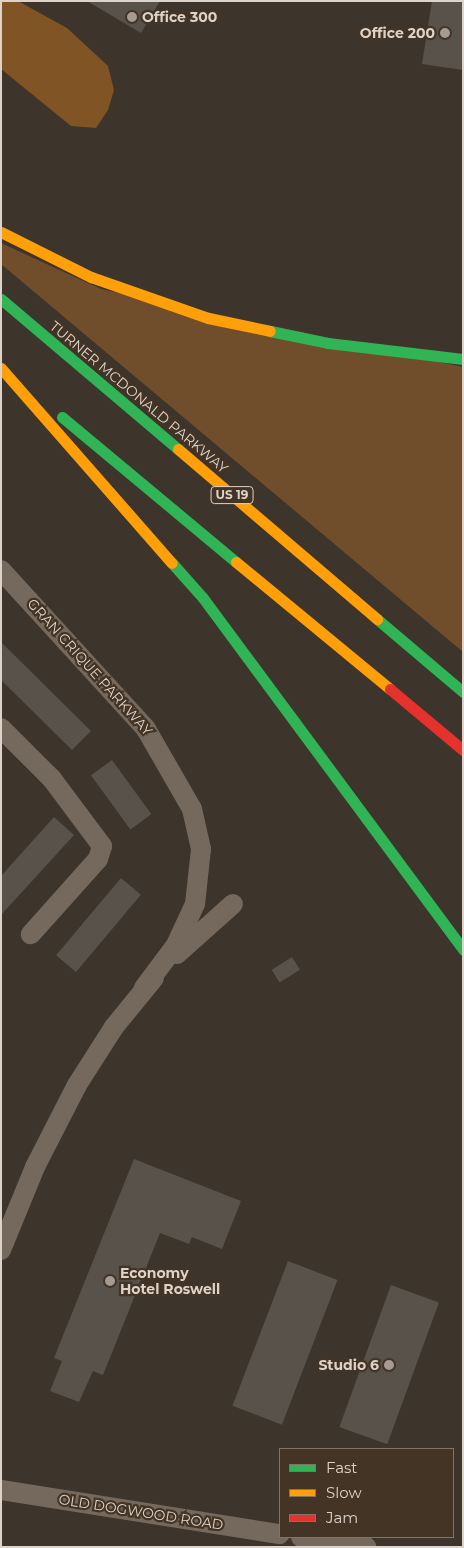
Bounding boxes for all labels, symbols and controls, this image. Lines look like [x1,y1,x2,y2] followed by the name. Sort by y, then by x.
[142,9,217,25] place label: Office 300
[126,11,138,23] marker: Office 300
[360,25,435,41] place label: Office 200
[439,27,451,39] marker: Office 200
[47,317,231,477] street label: TURNER MCDONALD PARKWAY
[210,486,254,504] road number: US 19
[24,595,156,739] street label: GRAN CRIQUE PARKWAY
[120,1265,220,1298] place label: Economy Hotel Roswell
[104,1275,116,1287] marker: Economy Hotel Roswell
[318,1357,379,1373] place label: Studio 6
[383,1359,395,1371] marker: Studio 6
[279,1448,454,1538] legend
[326,1458,357,1477] text: Fast
[326,1483,362,1502] text: Slow
[57,1491,225,1533] street label: OLD DOGWOOD ROAD
[326,1508,358,1527] text: Jam

